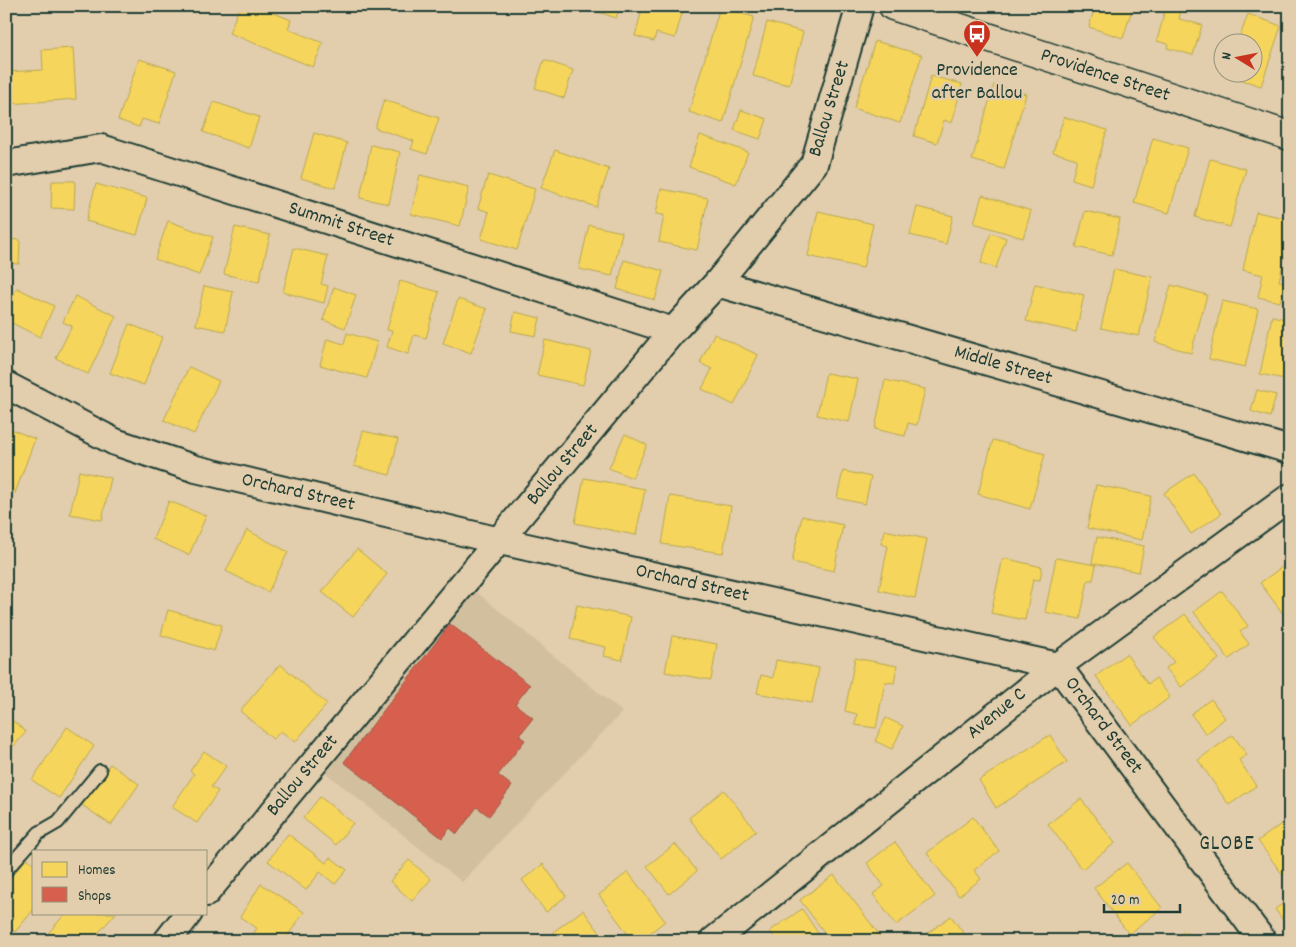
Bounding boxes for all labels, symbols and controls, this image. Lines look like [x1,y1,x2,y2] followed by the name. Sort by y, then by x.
[962,19,992,58] bus stop icon: Providence after Ballou
[1214,32,1264,82] north arrow
[1037,42,1173,110] street label: Providence Street
[1217,51,1238,61] text: N
[932,57,1022,108] place label: Providence after Ballou
[802,58,858,160] street label: Ballou Street
[285,195,397,255] street label: Summit Street
[951,339,1055,393] street label: Middle Street
[520,418,606,512] street label: Ballou Street
[239,466,357,520] street label: Orchard Street
[633,557,751,611] street label: Orchard Street
[1057,671,1149,781] street label: Orchard Street
[961,681,1033,747] street label: Avenue C
[260,729,346,823] street label: Ballou Street
[1199,830,1255,860] district label: GLOBE
[32,850,208,914] legend
[78,860,116,882] text: Homes
[1104,882,1180,914] scale bar
[78,886,111,908] text: Shops
[1111,890,1139,912] text: 20 m

